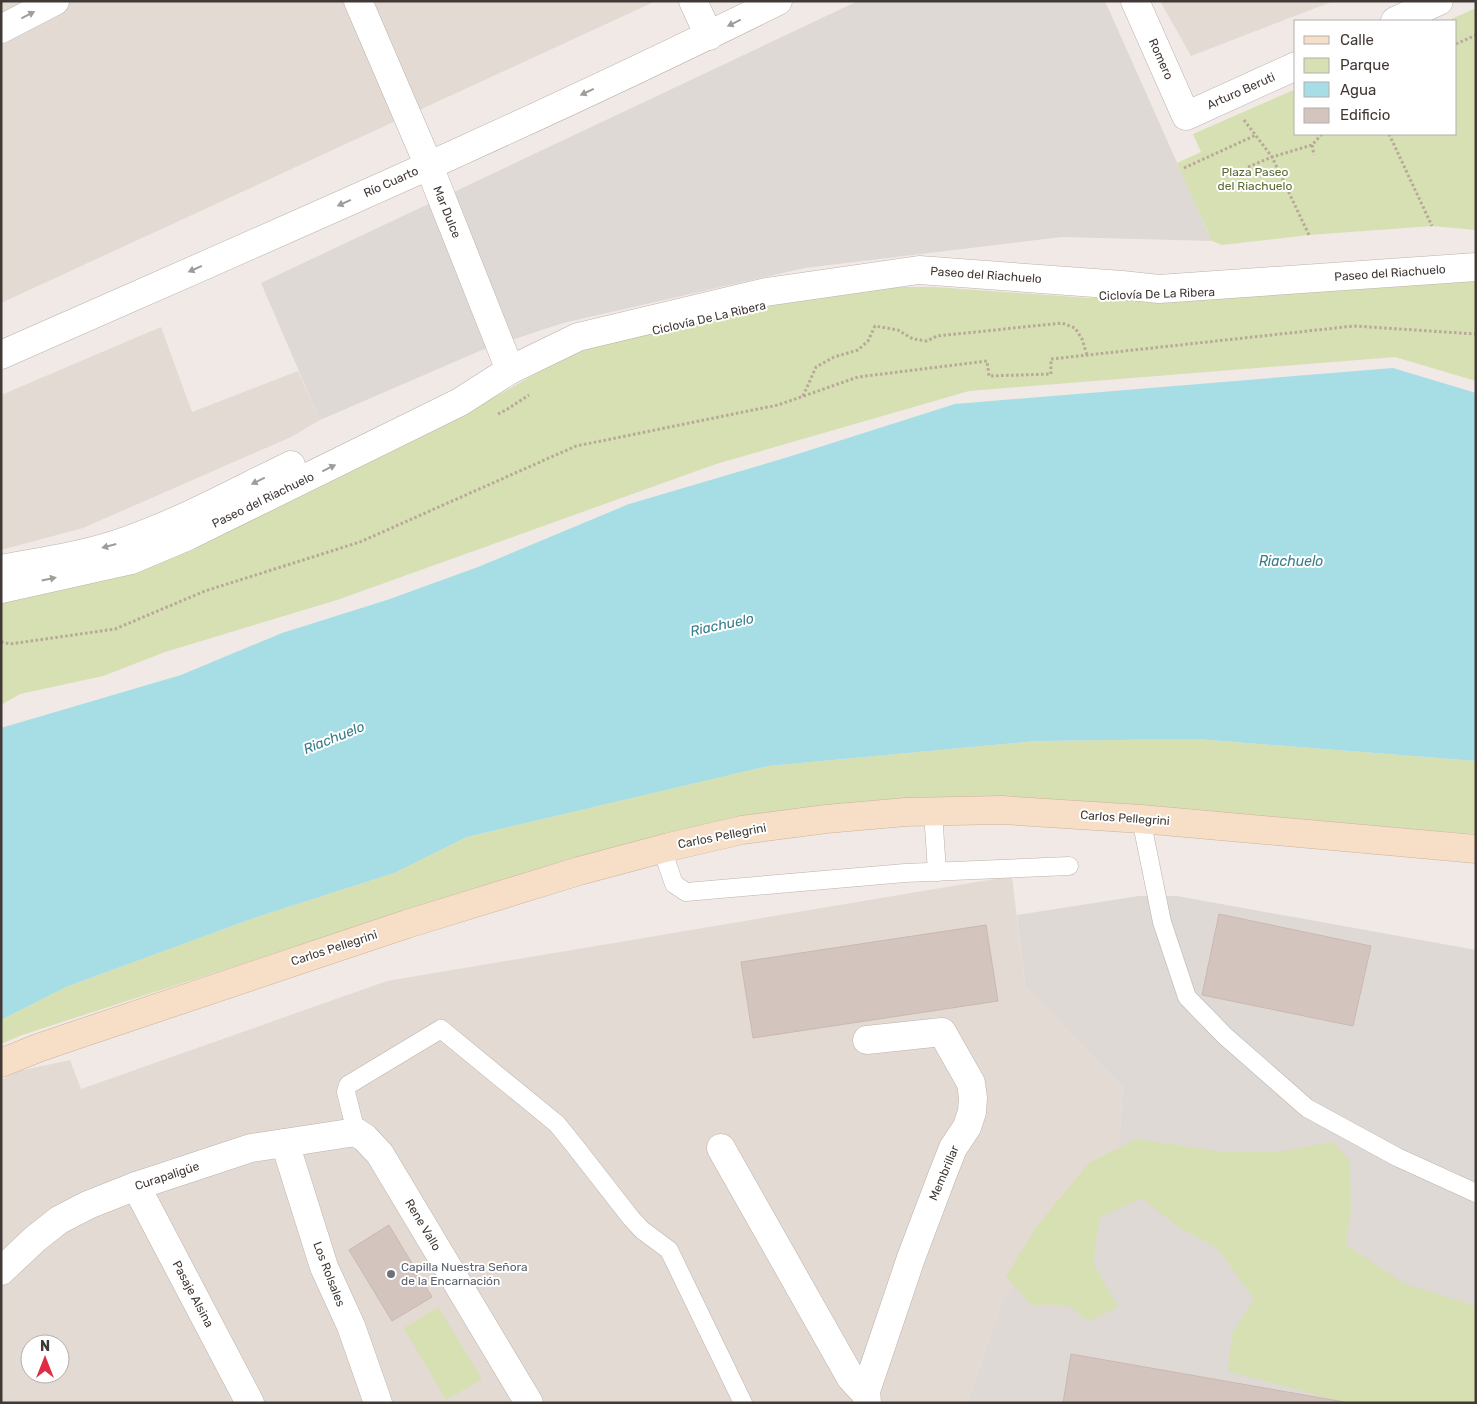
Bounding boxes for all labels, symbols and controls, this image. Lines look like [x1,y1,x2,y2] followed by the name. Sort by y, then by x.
[21,11,35,19] one-way arrow
[727,19,741,27] one-way arrow
[1294,20,1457,135] legend
[1340,31,1374,49] text: Calle
[1146,36,1176,82] street label: Romero
[1340,56,1390,74] text: Parque
[1205,70,1277,112] street label: Arturo Beruti
[1340,81,1376,99] text: Agua
[580,88,594,96] one-way arrow
[1340,106,1390,124] text: Edificio
[361,164,421,200] street label: Río Cuarto
[1218,165,1292,193] park label: Plaza Paseo del Riachuelo
[430,184,464,240] street label: Mar Dulce
[337,200,351,208] one-way arrow
[1334,262,1446,284] street label: Paseo del Riachuelo
[930,264,1042,286] street label: Paseo del Riachuelo
[188,266,202,274] one-way arrow
[1099,285,1215,303] street label: Ciclovía De La Ribera
[651,298,767,338] street label: Ciclovía De La Ribera
[321,464,336,472] one-way arrow
[210,469,316,531] street label: Paseo del Riachuelo
[251,477,265,485] one-way arrow
[101,542,116,550] one-way arrow
[1259,553,1323,570] water label: Riachuelo
[41,575,57,583] one-way arrow
[689,610,755,640] water label: Riachuelo
[301,718,367,758] water label: Riachuelo
[1080,808,1170,828] street label: Carlos Pellegrini
[677,821,767,851] street label: Carlos Pellegrini
[289,927,379,969] street label: Carlos Pellegrini
[926,1143,962,1203] street label: Membrillar
[133,1159,201,1193] street label: Curapaligüe
[402,1197,444,1253] street label: Rene Vallo
[310,1239,348,1309] street label: Los Rolsales
[170,1258,216,1330] street label: Pasaje Alsina
[401,1260,528,1288] place label: Capilla Nuestra Señora de la Encarnación
[385,1268,397,1280] marker: Capilla Nuestra Señora de la Encarnación
[20,1334,70,1384] north arrow
[40,1338,50,1355] text: N

